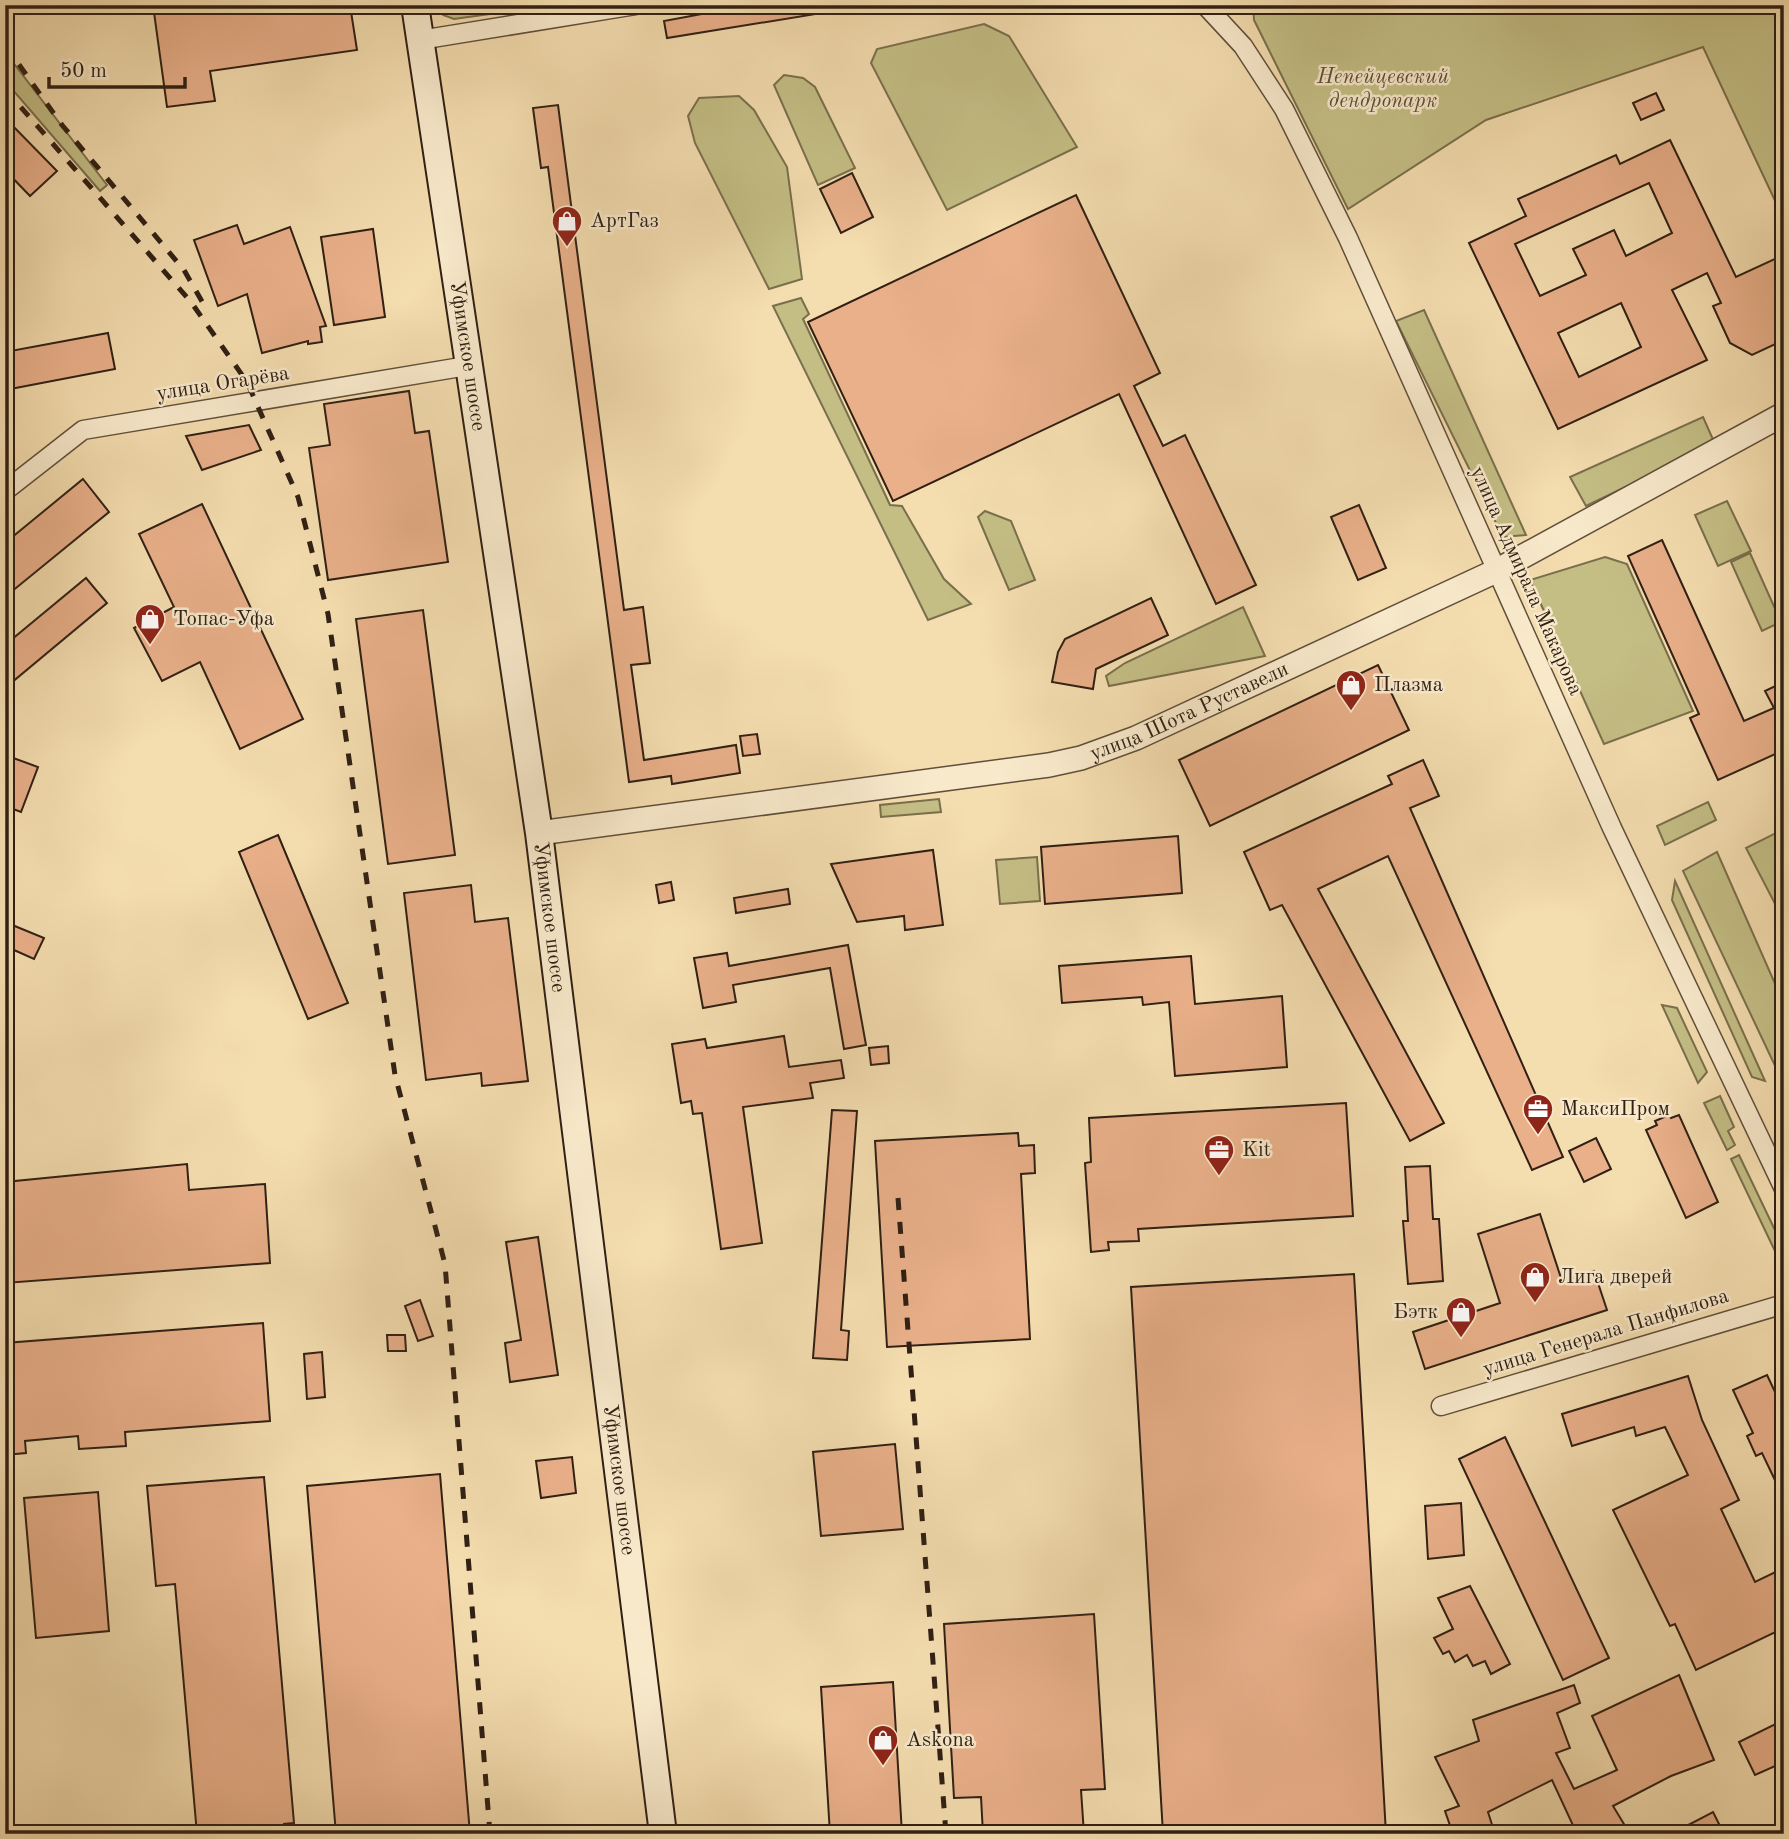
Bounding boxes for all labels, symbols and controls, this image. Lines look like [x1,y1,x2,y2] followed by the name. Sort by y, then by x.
[49,46,186,90] scale bar
[60,61,107,82] text: 50 m
[1316,67,1449,112] park label: Непейцевский дендропарк
[550,204,584,248] shop icon: АртГаз
[590,211,659,232] place label: АртГаз
[446,280,489,433] street label: Уфимское шоссе
[155,363,291,405] street label: улица Огарёва
[1466,463,1586,699] street label: улица Адмирала Макарова
[133,602,167,646] shop icon: Топас-Уфа
[173,609,274,630] place label: Топас-Уфа
[1087,658,1292,764] street label: улица Шота Руставели
[1334,668,1368,712] shop icon: Плазма
[1374,675,1443,696] place label: Плазма
[530,841,569,994] street label: Уфимское шоссе
[1521,1092,1555,1136] office icon: МаксиПром
[1561,1099,1670,1120] place label: МаксиПром
[1202,1133,1236,1177] office icon: Kit
[1242,1140,1271,1161] place label: Kit
[1518,1260,1552,1304] shop icon: Лига дверей
[1558,1267,1672,1288] place label: Лига дверей
[1481,1286,1731,1380] street label: улица Генерала Панфилова
[1444,1295,1478,1339] shop icon: Бэтк
[1393,1302,1438,1323] place label: Бэтк
[599,1403,639,1556] street label: Уфимское шоссе
[866,1723,900,1767] shop icon: Askona
[906,1730,974,1751] place label: Askona

